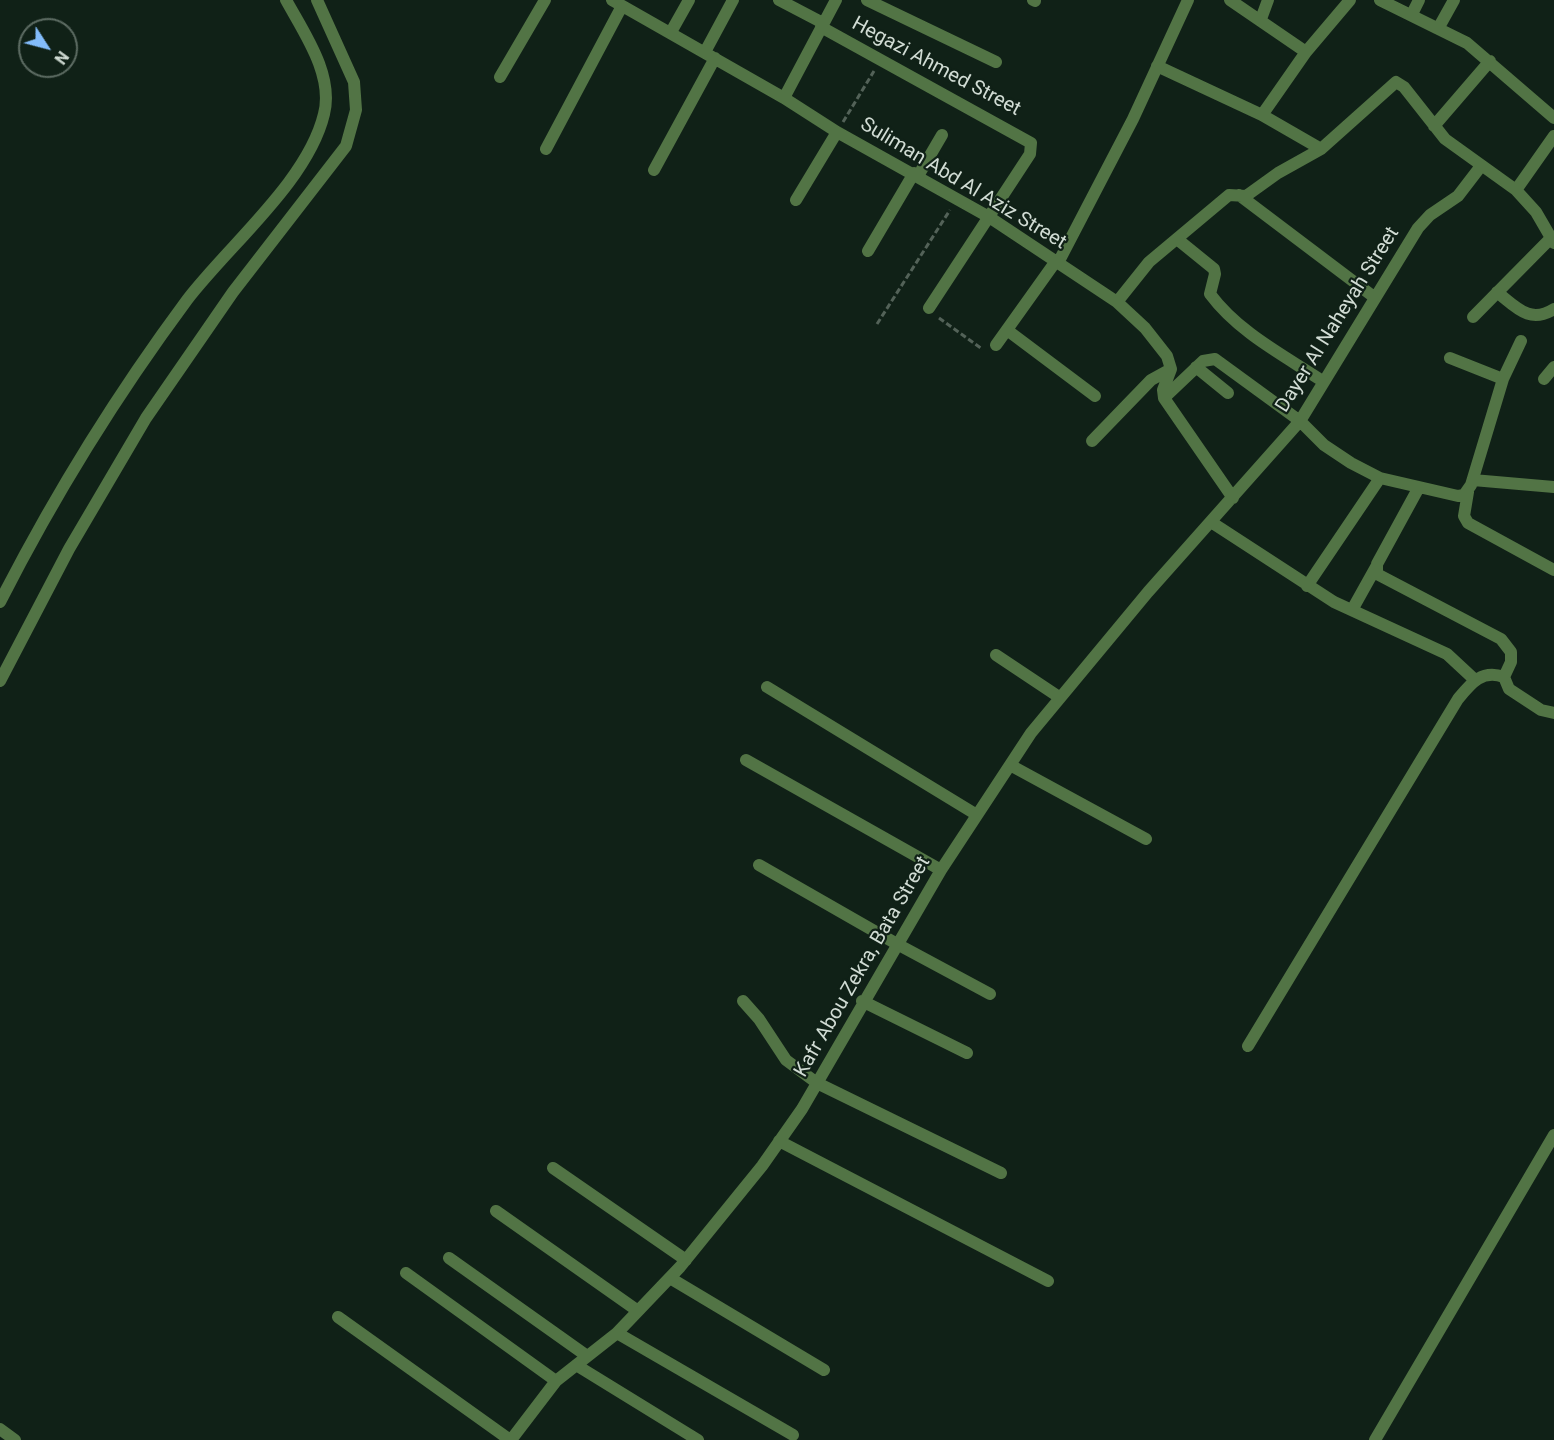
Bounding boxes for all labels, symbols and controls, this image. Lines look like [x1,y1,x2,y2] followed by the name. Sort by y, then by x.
[847,12,1025,122] street label: Hegazi Ahmed Street
[18,18,78,78] north arrow
[50,48,72,68] text: N
[856,113,1070,255] street label: Suliman Abd Al Aziz Street
[1271,223,1405,417] street label: Dayer Al Naheyah Street
[790,852,936,1082] street label: Kafr Abou Zekra, Bata Street

